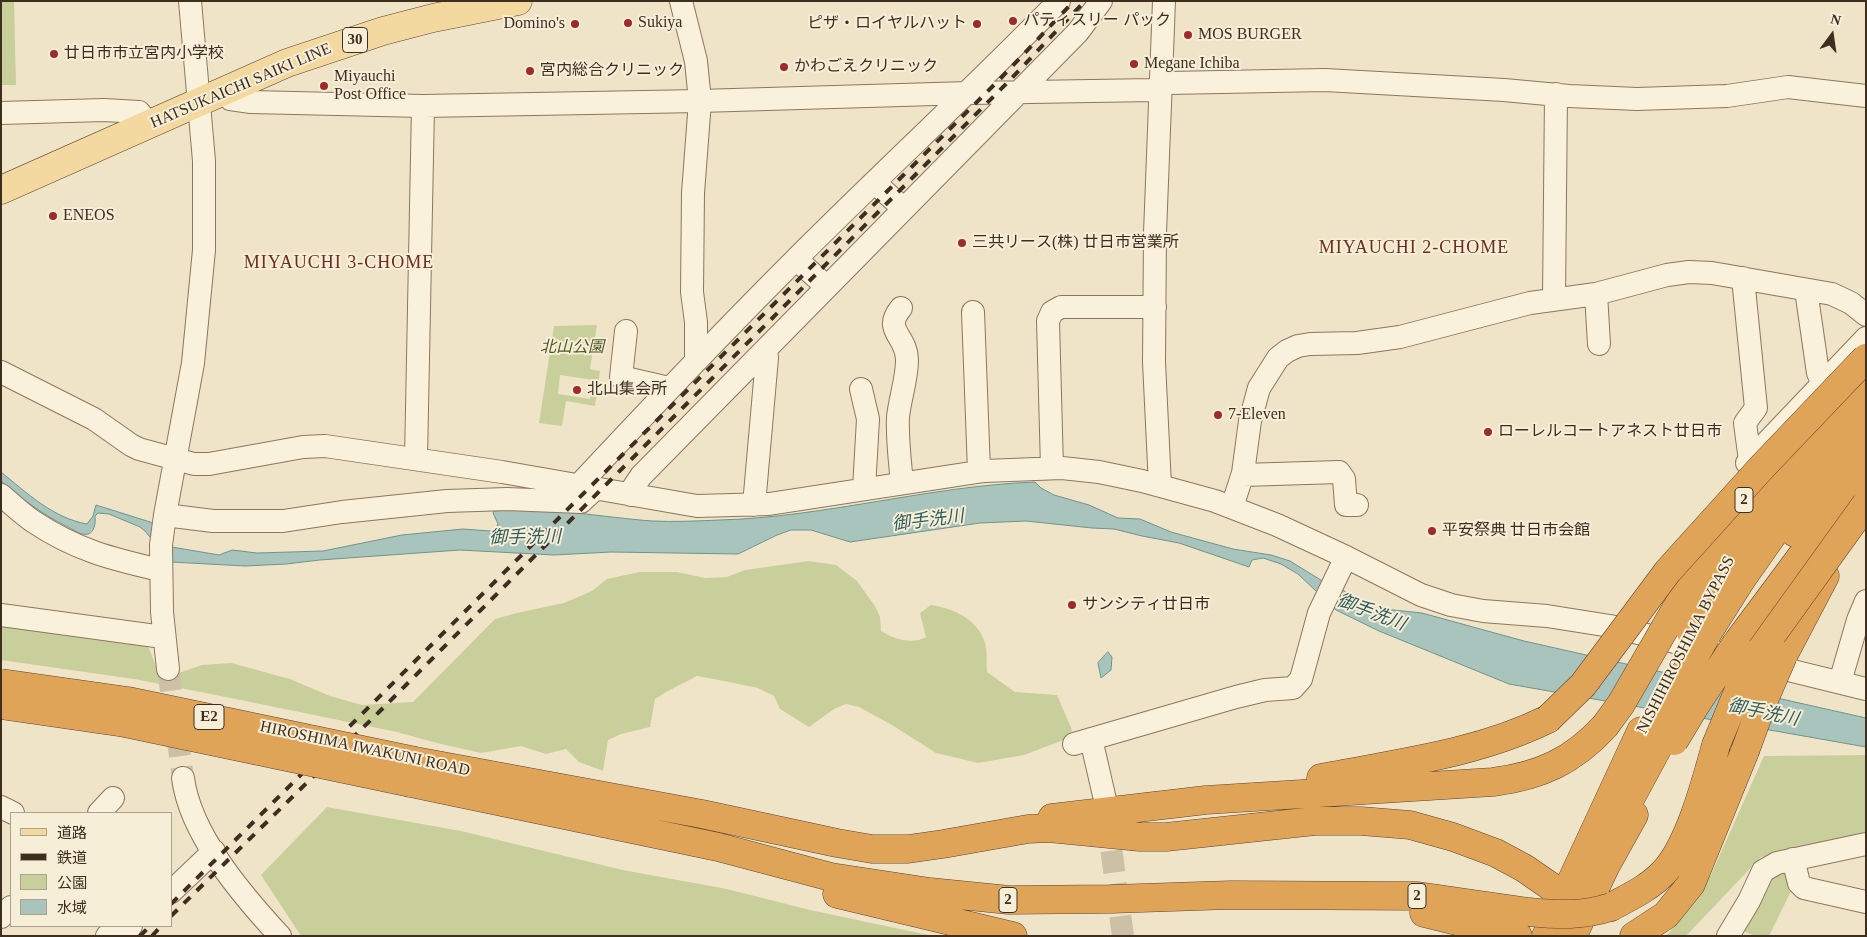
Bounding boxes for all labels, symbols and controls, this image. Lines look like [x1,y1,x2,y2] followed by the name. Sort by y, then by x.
[1807,10,1857,60] north arrow
[1023,11,1171,31] place label: パティスリー パック
[1829,11,1842,28] text: N
[638,13,682,33] place label: Sukiya
[503,14,565,34] place label: Domino's
[807,14,967,34] place label: ピザ・ロイヤルハット
[1007,15,1019,27] marker: パティスリー パック
[622,17,634,29] marker: Sukiya
[569,18,581,30] marker: Domino's
[971,18,983,30] marker: ピザ・ロイヤルハット
[1198,25,1302,45] place label: MOS BURGER
[342,28,368,52] road number: 30
[1182,29,1194,41] marker: MOS BURGER
[148,39,334,133] street label: HATSUKAICHI SAIKI LINE
[64,44,224,64] place label: 廿日市市立宮内小学校
[48,48,60,60] marker: 廿日市市立宮内小学校
[1144,54,1240,74] place label: Megane Ichiba
[794,57,938,77] place label: かわごえクリニック
[1128,58,1140,70] marker: Megane Ichiba
[540,61,684,81] place label: 宮内総合クリニック
[778,61,790,73] marker: かわごえクリニック
[524,65,536,77] marker: 宮内総合クリニック
[334,67,406,105] place label: Miyauchi Post Office
[318,80,330,92] marker: Miyauchi Post Office
[63,206,115,226] place label: ENEOS
[47,210,59,222] marker: ENEOS
[972,233,1179,253] place label: 三共リース(株) 廿日市営業所
[956,237,968,249] marker: 三共リース(株) 廿日市営業所
[1317,237,1511,259] district label: MIYAUCHI 2-CHOME
[242,252,436,274] district label: MIYAUCHI 3-CHOME
[540,338,604,358] park label: 北山公園
[587,380,667,400] place label: 北山集会所
[571,384,583,396] marker: 北山集会所
[1228,405,1286,425] place label: 7-Eleven
[1212,409,1224,421] marker: 7-Eleven
[1498,422,1722,442] place label: ローレルコートアネスト廿日市
[1482,426,1494,438] marker: ローレルコートアネスト廿日市
[1735,488,1753,512] road number: 2
[891,506,965,536] water label: 御手洗川
[1442,521,1590,541] place label: 平安祭典 廿日市会館
[1426,525,1438,537] marker: 平安祭典 廿日市会館
[489,527,561,549] water label: 御手洗川
[1633,553,1739,737] street label: NISHIHIROSHIMA BYPASS
[1334,590,1408,636] water label: 御手洗川
[1082,595,1210,615] place label: サンシティ廿日市
[1066,599,1078,611] marker: サンシティ廿日市
[1726,695,1800,731] water label: 御手洗川
[194,704,224,730] road number: E2
[258,717,472,781] street label: HIROSHIMA IWAKUNI ROAD
[10,812,172,927] legend
[57,825,87,841] text: 道路
[57,850,87,866] text: 鉄道
[57,875,87,891] text: 公園
[1408,884,1426,908] road number: 2
[999,888,1017,912] road number: 2
[57,900,87,916] text: 水域

